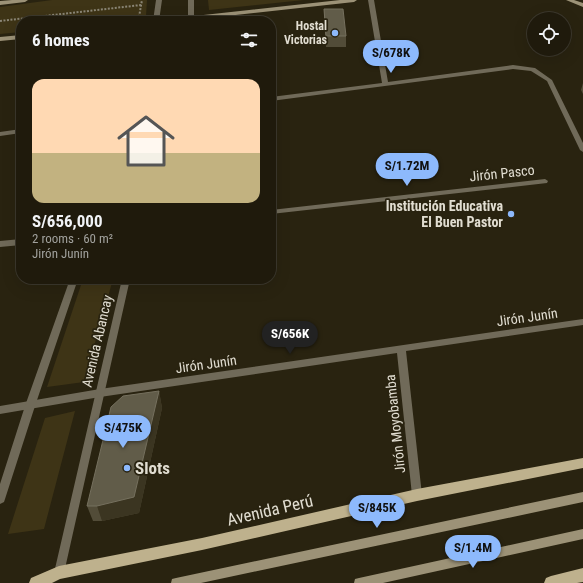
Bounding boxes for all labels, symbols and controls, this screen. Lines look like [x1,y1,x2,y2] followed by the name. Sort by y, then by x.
[527,12,571,56] map controls
[527,12,571,56] button: locate
[284,19,328,47] place label: Hostal Victorias
[330,28,340,38] marker: Hostal Victorias
[238,29,260,51] icon: filters
[32,30,90,50] text: 6 homes
[358,40,424,74] pin: S/678K
[372,45,410,60] text: S/678K
[110,105,182,177] icon: home
[370,153,444,187] pin: S/1.72M
[385,158,429,173] text: S/1.72M
[469,162,535,184] street label: Jirón Pasco
[386,198,503,230] place label: Institución Educativa El Buen Pastor
[506,209,516,219] marker: Institución Educativa El Buen Pastor
[32,211,103,231] text: S/656,000
[32,231,113,246] text: 2 rooms · 60 m²
[32,246,89,261] text: Jirón Junín
[79,293,115,389] street label: Avenida Abancay
[495,305,559,329] street label: Jirón Junín
[257,321,323,355] pin: S/656K
[271,326,309,341] text: S/656K
[174,352,238,376] street label: Jirón Junín
[382,374,408,474] street label: Jirón Moyobamba
[90,415,156,449] pin: S/475K
[104,420,142,435] text: S/475K
[135,458,170,478] place label: Slots
[122,463,132,473] marker: Slots
[225,490,315,530] street label: Avenida Perú
[344,495,410,529] pin: S/845K
[358,500,396,515] text: S/845K
[440,535,506,569] pin: S/1.4M
[454,540,492,555] text: S/1.4M

